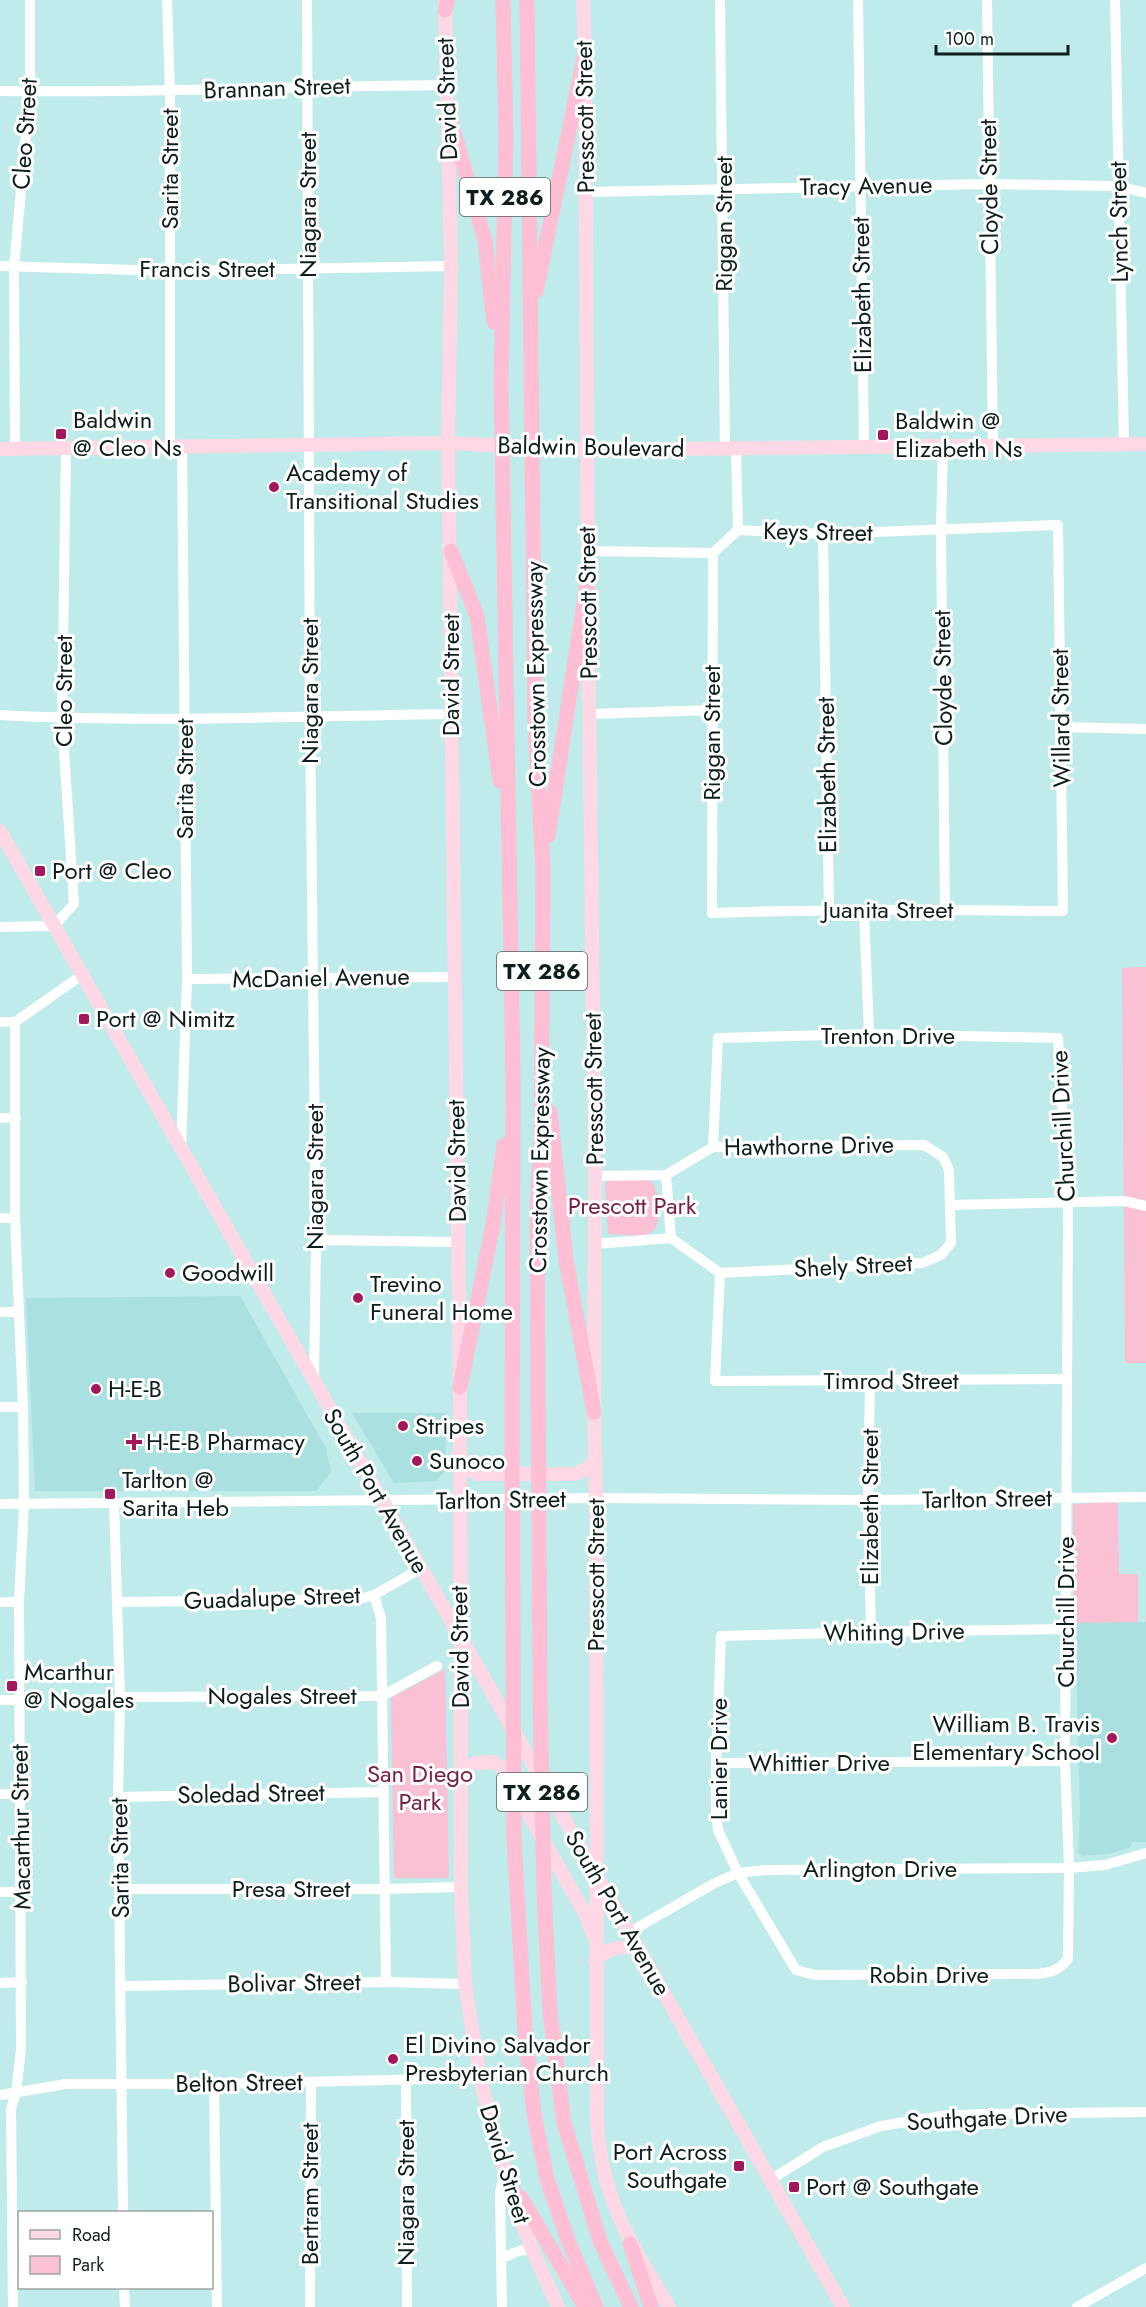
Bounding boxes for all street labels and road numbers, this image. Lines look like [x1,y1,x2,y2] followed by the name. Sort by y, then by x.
[427,37,466,161] street label: David Street
[566,40,603,194] street label: Presscott Street
[203,67,351,108] street label: Brannan Street
[3,77,46,191] street label: Cleo Street
[152,108,187,229] street label: Sarita Street
[970,119,1007,255] street label: Cloyde Street
[290,132,325,278] street label: Niagara Street
[706,156,741,292] street label: Riggan Street
[1100,161,1137,283] street label: Lynch Street
[799,167,933,204] street label: Tracy Avenue
[460,178,550,216] road number: TX 286
[843,216,880,374] street label: Elizabeth Street
[139,251,275,286] street label: Francis Street
[497,427,685,466] street label: Baldwin Boulevard
[763,513,873,550] street label: Keys Street
[569,526,606,680] street label: Presscott Street
[516,560,555,787] street label: Crosstown Expressway
[924,610,961,746] street label: Cloyde Street
[433,613,468,736] street label: David Street
[292,618,327,764] street label: Niagara Street
[46,635,81,747] street label: Cleo Street
[1042,648,1079,788] street label: Willard Street
[694,665,729,801] street label: Riggan Street
[808,696,845,854] street label: Elizabeth Street
[167,718,202,839] street label: Sarita Street
[820,892,953,927] street label: Juanita Street
[497,952,587,990] road number: TX 286
[232,958,410,997] street label: McDaniel Avenue
[575,1012,612,1166] street label: Presscott Street
[821,1018,955,1053] street label: Trenton Drive
[520,1046,559,1273] street label: Crosstown Expressway
[1041,1050,1084,1203] street label: Churchill Drive
[438,1099,475,1223] street label: David Street
[297,1104,332,1250] street label: Niagara Street
[724,1127,894,1164] street label: Hawthorne Drive
[793,1245,913,1286] street label: Shely Street
[823,1363,959,1398] street label: Timrod Street
[315,1402,438,1580] street label: South Port Avenue
[852,1429,887,1585] street label: Elizabeth Street
[922,1480,1053,1517] street label: Tarlton Street
[436,1481,567,1518] street label: Tarlton Street
[578,1498,613,1651] street label: Presscott Street
[1048,1536,1083,1688] street label: Churchill Drive
[183,1577,361,1618] street label: Guadalupe Street
[441,1585,478,1709] street label: David Street
[823,1613,965,1650] street label: Whiting Drive
[208,1678,357,1713] street label: Nogales Street
[701,1698,736,1820] street label: Lanier Drive
[2,1744,39,1910] street label: Macarthur Street
[748,1745,890,1780] street label: Whittier Drive
[497,1773,587,1811] road number: TX 286
[177,1775,325,1812] street label: Soledad Street
[101,1797,138,1919] street label: Sarita Street
[557,1824,680,2002] street label: South Port Avenue
[803,1851,957,1886] street label: Arlington Drive
[232,1871,351,1906] street label: Presa Street
[869,1957,989,1992] street label: Robin Drive
[227,1964,361,2001] street label: Bolivar Street
[175,2064,303,2101] street label: Belton Street
[906,2096,1068,2139] street label: Southgate Drive
[471,2100,540,2228] street label: David Street
[388,2120,423,2266] street label: Niagara Street
[292,2122,327,2265] street label: Bertram Street

